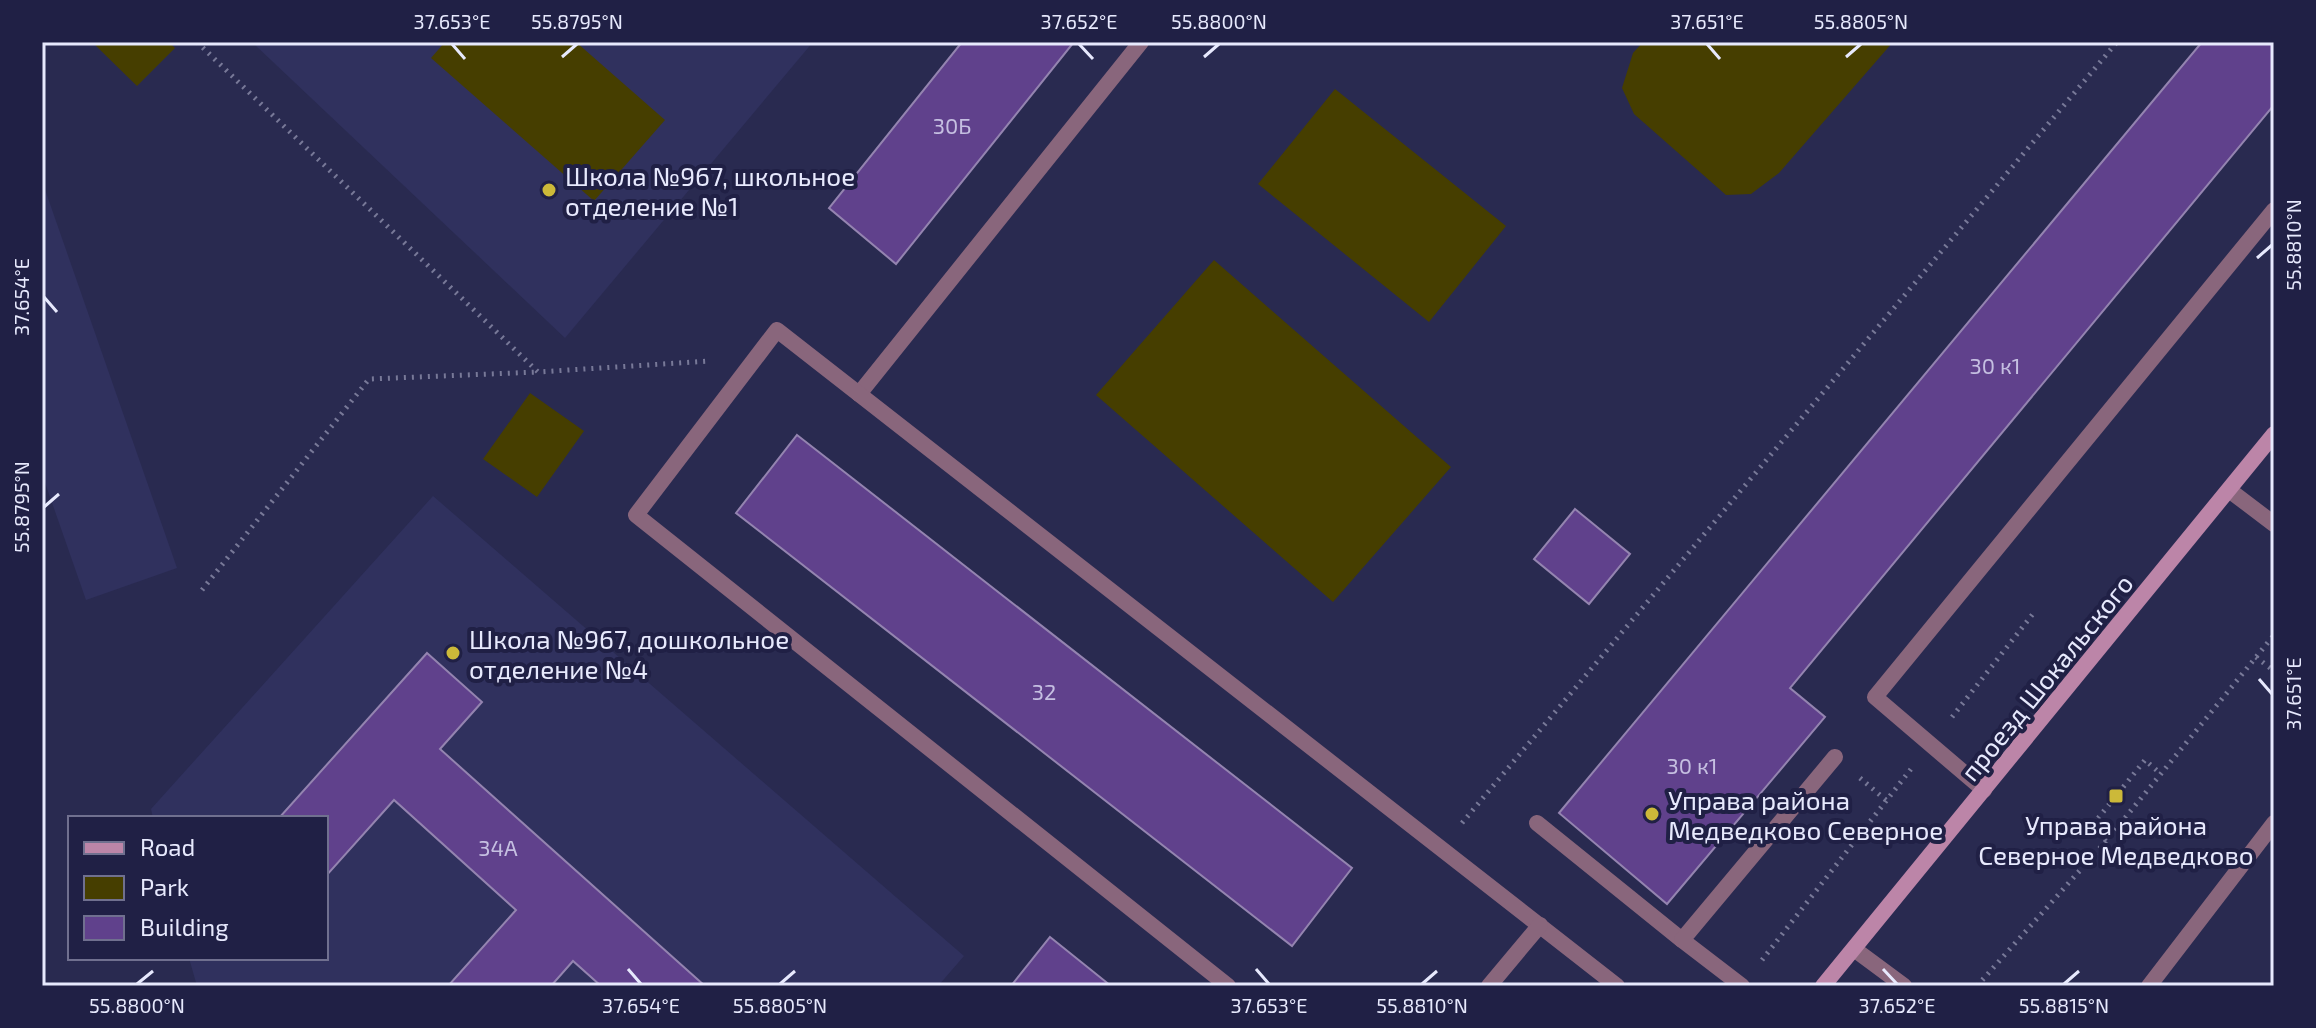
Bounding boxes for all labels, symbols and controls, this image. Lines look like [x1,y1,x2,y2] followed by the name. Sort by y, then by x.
[414,9,490,33] text: 37.653°E
[531,9,623,33] text: 55.8795°N
[1041,9,1117,33] text: 37.652°E
[1171,9,1267,33] text: 55.8800°N
[1670,9,1744,33] text: 37.651°E
[1814,9,1908,33] text: 55.8805°N
[933,112,971,138] house number: 30Б
[565,160,855,221] place label: Школа №967, школьное отделение №1
[540,181,558,199] marker: Школа №967, школьное отделение №1
[2281,199,2305,291] text: 55.8810°N
[9,258,33,336] text: 37.654°E
[1970,352,2020,378] house number: 30 к1
[9,461,33,553] text: 55.8795°N
[1953,568,2139,786] street label: проезд Шокальского
[469,623,789,684] place label: Школа №967, дошкольное отделение №4
[444,644,462,662] marker: Школа №967, дошкольное отделение №4
[2281,657,2305,731] text: 37.651°E
[1032,678,1056,704] house number: 32
[1667,752,1717,778] house number: 30 к1
[1668,784,1943,845] place label: Управа района Медведково Северное
[2107,787,2125,805] marker: Управа района Северное Медведково
[1643,805,1661,823] marker: Управа района Медведково Северное
[1978,809,2254,870] place label: Управа района Северное Медведково
[68,816,328,960] legend
[140,832,195,861] text: Road
[478,834,518,860] house number: 34А
[140,872,189,901] text: Park
[140,912,229,941] text: Building
[89,993,185,1017] text: 55.8800°N
[602,993,680,1017] text: 37.654°E
[733,993,827,1017] text: 55.8805°N
[1231,993,1307,1017] text: 37.653°E
[1376,993,1468,1017] text: 55.8810°N
[1859,993,1935,1017] text: 37.652°E
[2019,993,2109,1017] text: 55.8815°N

